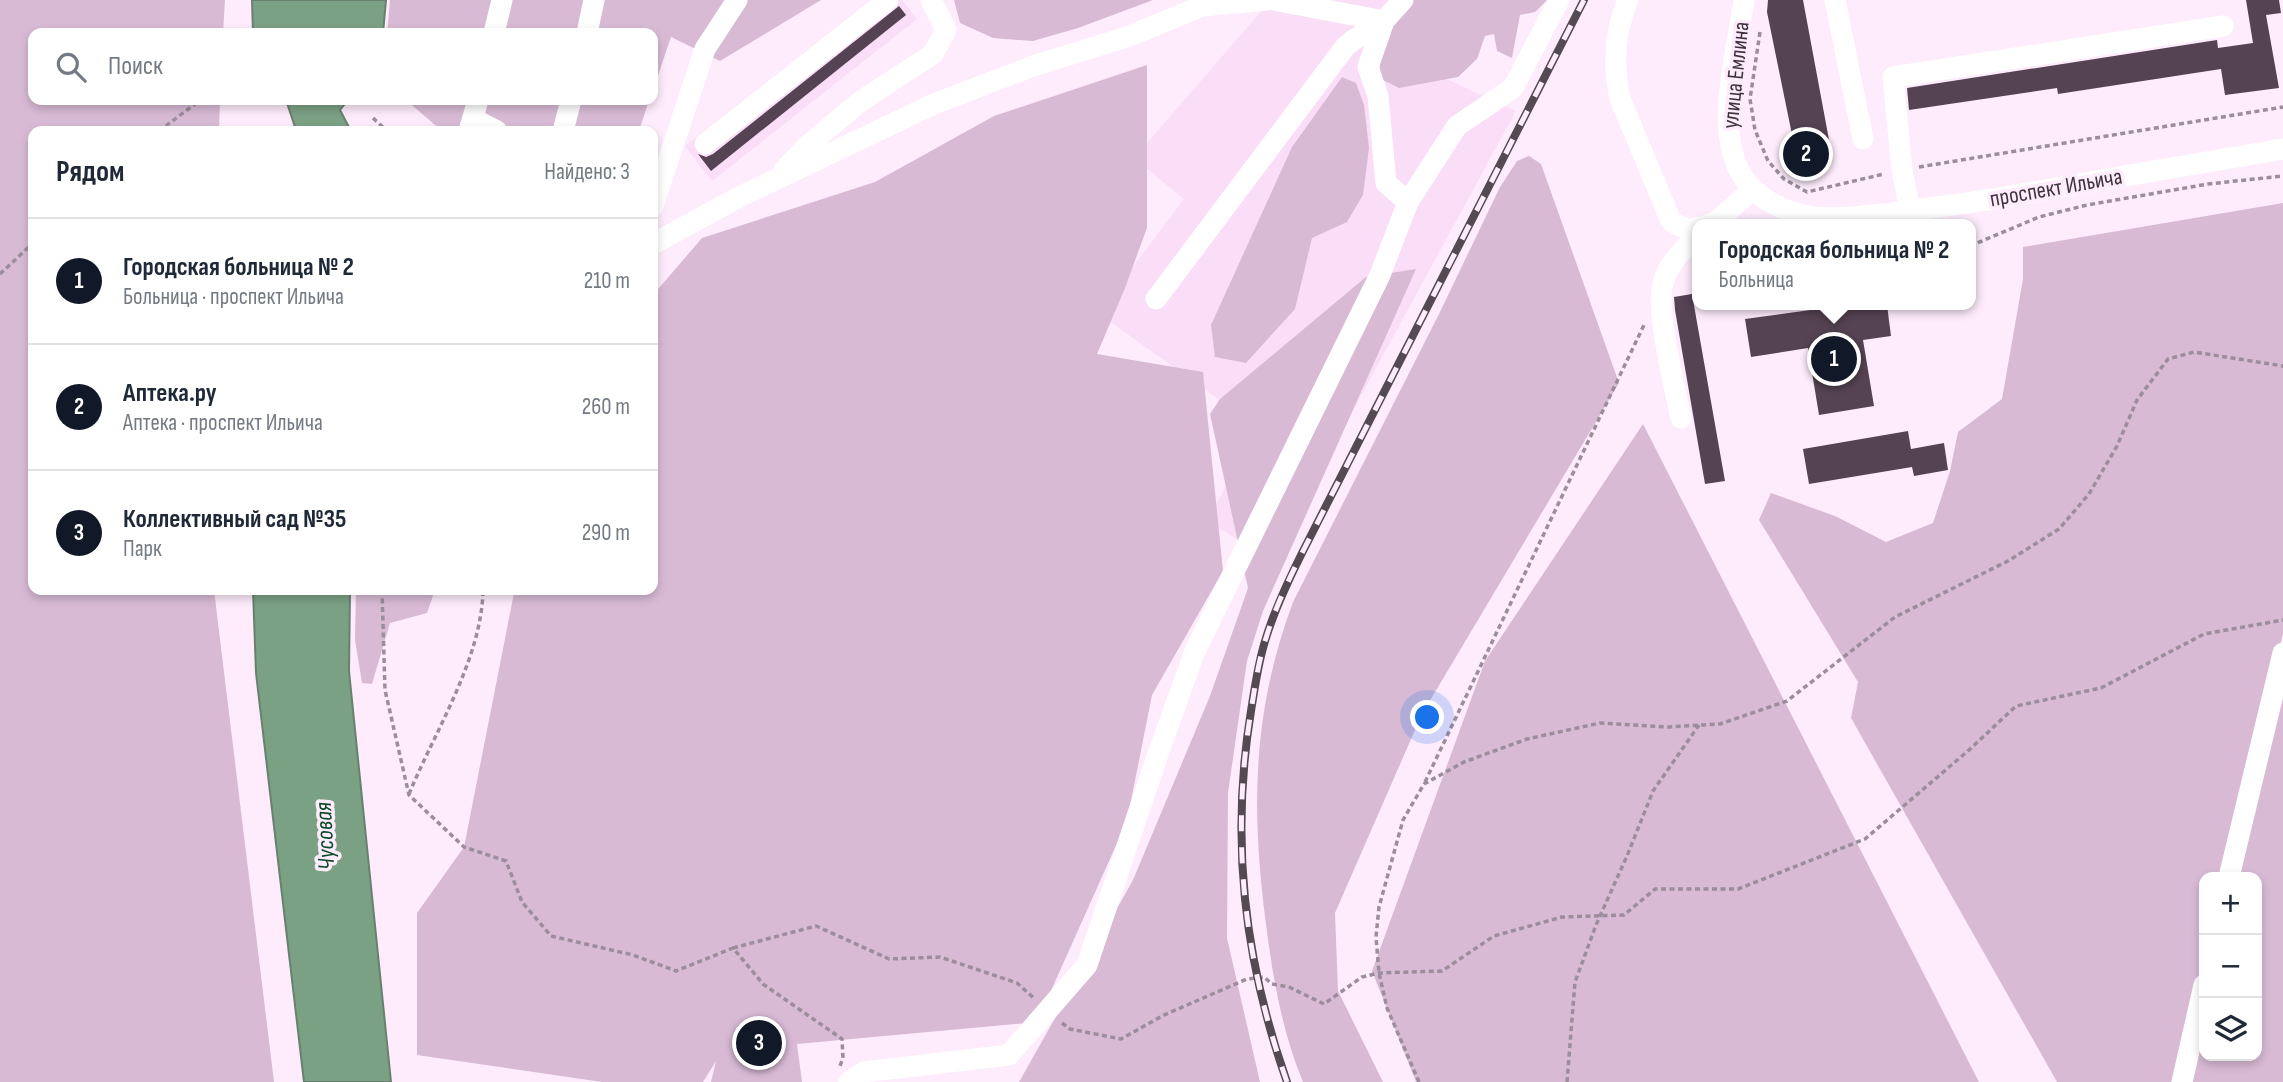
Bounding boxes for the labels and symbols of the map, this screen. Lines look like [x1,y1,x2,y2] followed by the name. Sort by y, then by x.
[1716,20,1756,130] street label: улица Емлина
[1783,128,1829,180] pin: 2
[1988,163,2124,213] street label: проспект Ильича
[1811,333,1857,385] pin: 1
[1410,700,1444,734] your location
[309,801,341,871] water label: Чусовая
[736,1017,782,1069] pin: 3

